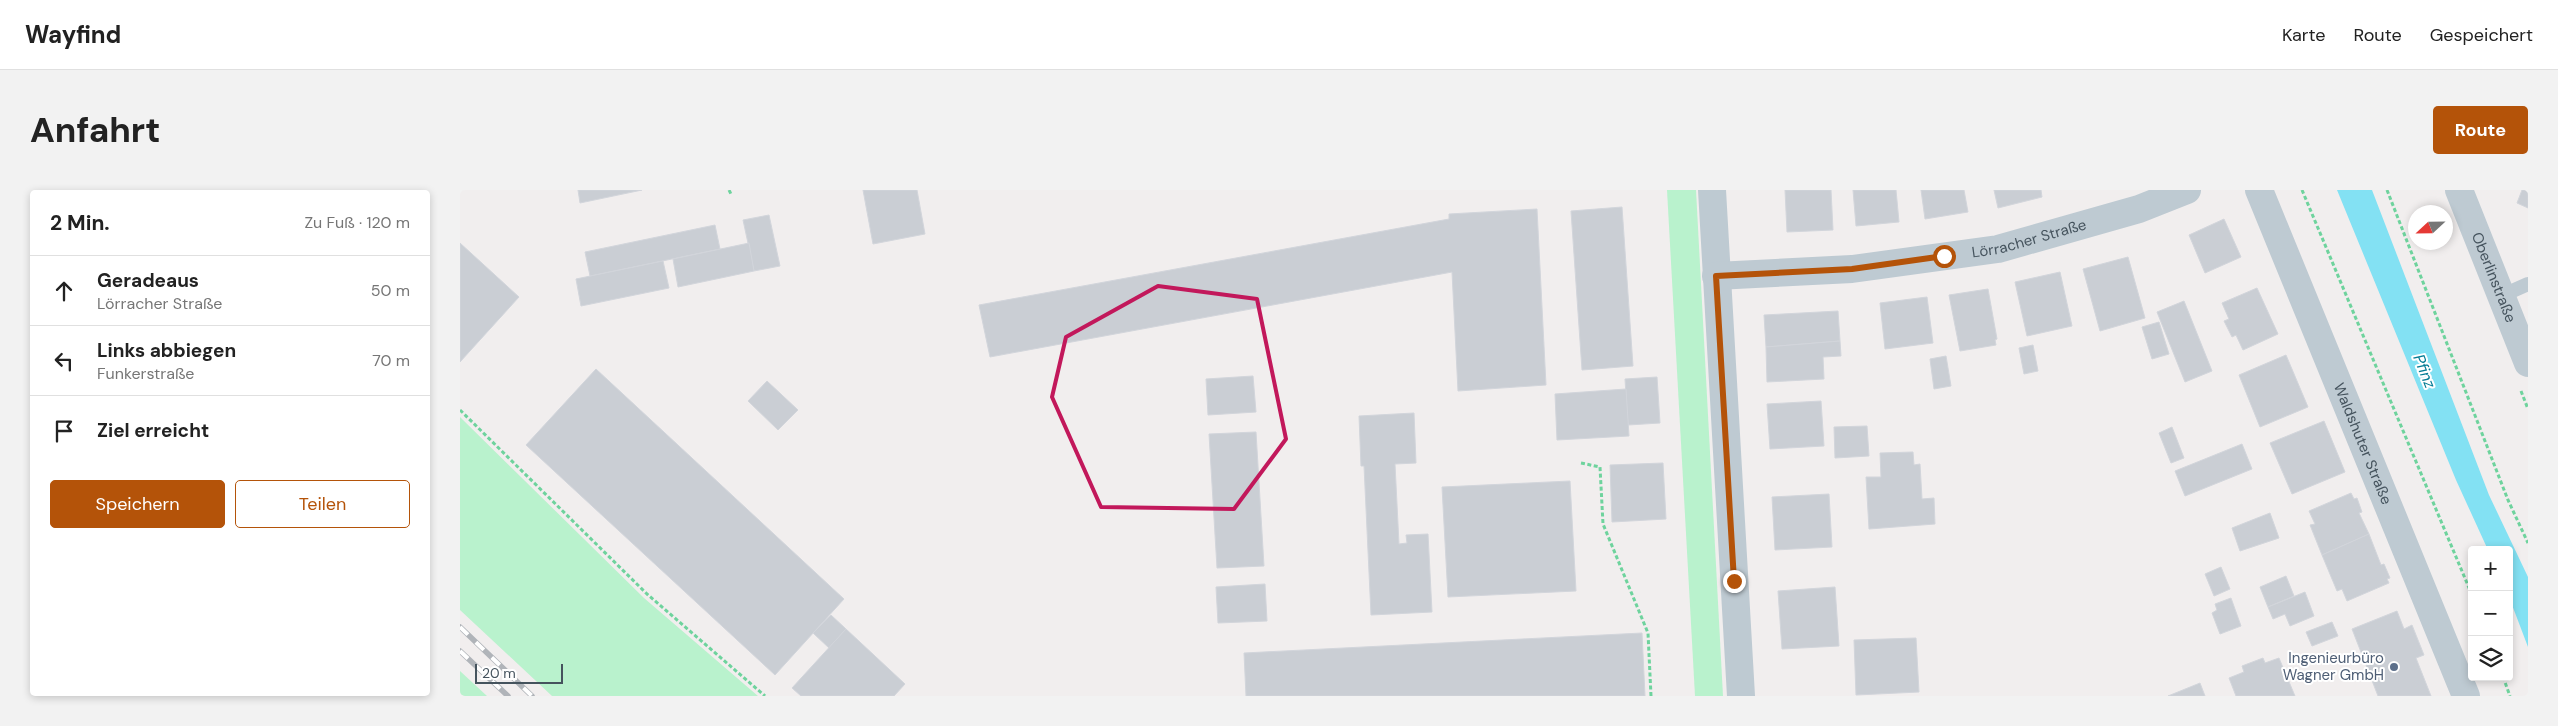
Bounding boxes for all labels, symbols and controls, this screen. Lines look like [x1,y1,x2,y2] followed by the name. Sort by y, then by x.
[25,19,121,50] text: Wayfind
[2282,23,2326,47] text: Karte
[2354,23,2402,47] text: Route
[2430,23,2533,47] text: Gespeichert
[2433,106,2528,154] button: Route
[30,107,160,153] text: Anfahrt
[2408,205,2453,250] north arrow
[50,209,110,237] text: 2 Min.
[304,212,410,233] text: Zu Fuß · 120 m
[1970,214,2089,262] street label: Lörracher Straße
[2467,229,2521,325] street label: Oberlinstraße
[1933,245,1956,268] route start
[97,268,199,293] text: Geradeaus
[50,277,78,305] icon: ahead
[371,280,410,301] text: 50 m
[97,293,222,314] text: Lörracher Straße
[97,338,236,363] text: Links abbiegen
[50,347,78,375] icon: left
[372,350,410,371] text: 70 m
[2408,351,2441,392] water label: Pfinz
[97,363,194,384] text: Funkerstraße
[2329,380,2397,507] street label: Waldshuter Straße
[50,417,78,445] icon: arrive
[97,418,209,443] text: Ziel erreicht
[50,480,225,528] button: Speichern
[235,480,410,528] button: Teilen
[2468,546,2513,681] map controls
[2468,546,2513,591] button: +
[1723,570,1746,593] route end
[2468,591,2513,636] button: −
[2468,636,2513,681] button: layers
[2283,648,2384,685] place label: Ingenieurbüro Wagner GmbH
[475,661,562,684] scale bar
[2388,661,2400,673] marker: Ingenieurbüro Wagner GmbH
[482,664,516,682] text: 20 m

